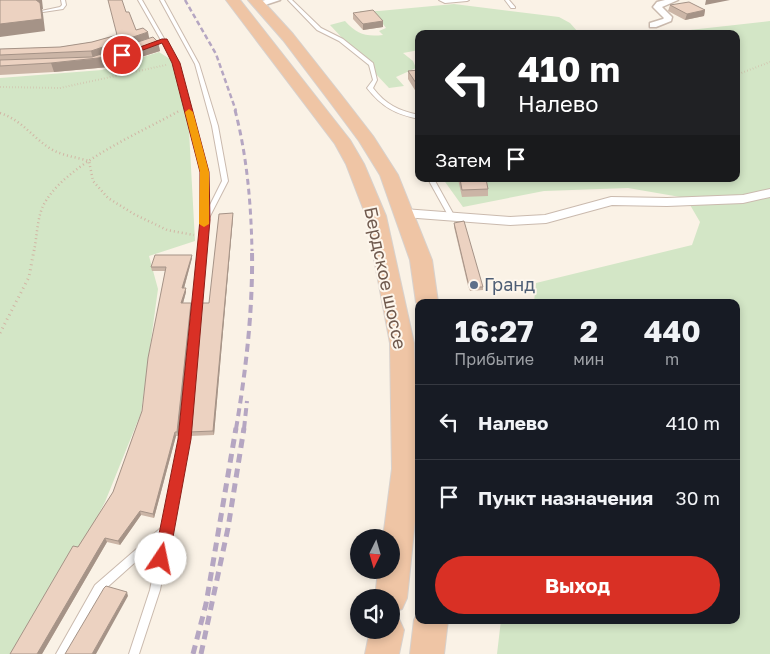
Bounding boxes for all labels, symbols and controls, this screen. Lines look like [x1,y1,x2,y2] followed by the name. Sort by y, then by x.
[101,34,143,76] pin
[108,41,136,69] icon: arrive
[518,48,620,90] text: 410 m
[435,50,500,115] icon: left
[518,90,598,117] text: Налево
[502,145,530,173] icon: arrive
[435,148,492,171] text: Затем
[360,205,412,351] street label: Бердское шоссе
[484,273,535,295] place label: Гранд
[468,279,480,291] marker: Гранд
[455,313,534,349] text: 16:27
[580,313,598,349] text: 2
[644,313,701,349] text: 440
[454,349,534,369] text: Прибытие
[573,349,604,369] text: мин
[665,349,679,369] text: m
[435,408,463,436] icon: left
[478,411,548,434] text: Налево
[666,411,720,434] text: 410 m
[435,483,463,511] icon: arrive
[478,486,653,509] text: Пункт назначения
[676,486,720,509] text: 30 m
[350,529,400,579] north arrow
[350,529,400,639] map controls
[134,532,186,584] position arrow
[435,556,720,614] button: Выход
[350,589,400,639] button: sound

